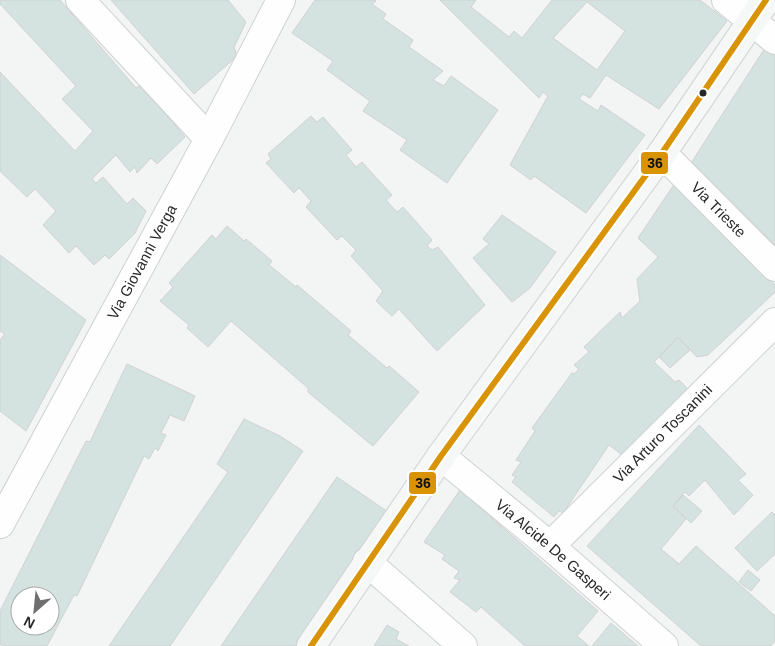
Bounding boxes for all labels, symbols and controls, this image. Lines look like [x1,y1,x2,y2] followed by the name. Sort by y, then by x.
[698,88,708,98] unlabelled marker
[640,151,669,175] line badge: 36
[647,155,663,171] text: 36
[688,178,750,241] street label: Via Trieste
[104,201,180,322] street label: Via Giovanni Verga
[610,381,715,486] street label: Via Arturo Toscanini
[408,471,437,495] line badge: 36
[415,475,431,491] text: 36
[492,496,614,603] street label: Via Alcide De Gasperi
[10,586,60,636] north arrow
[21,613,37,632] text: N

